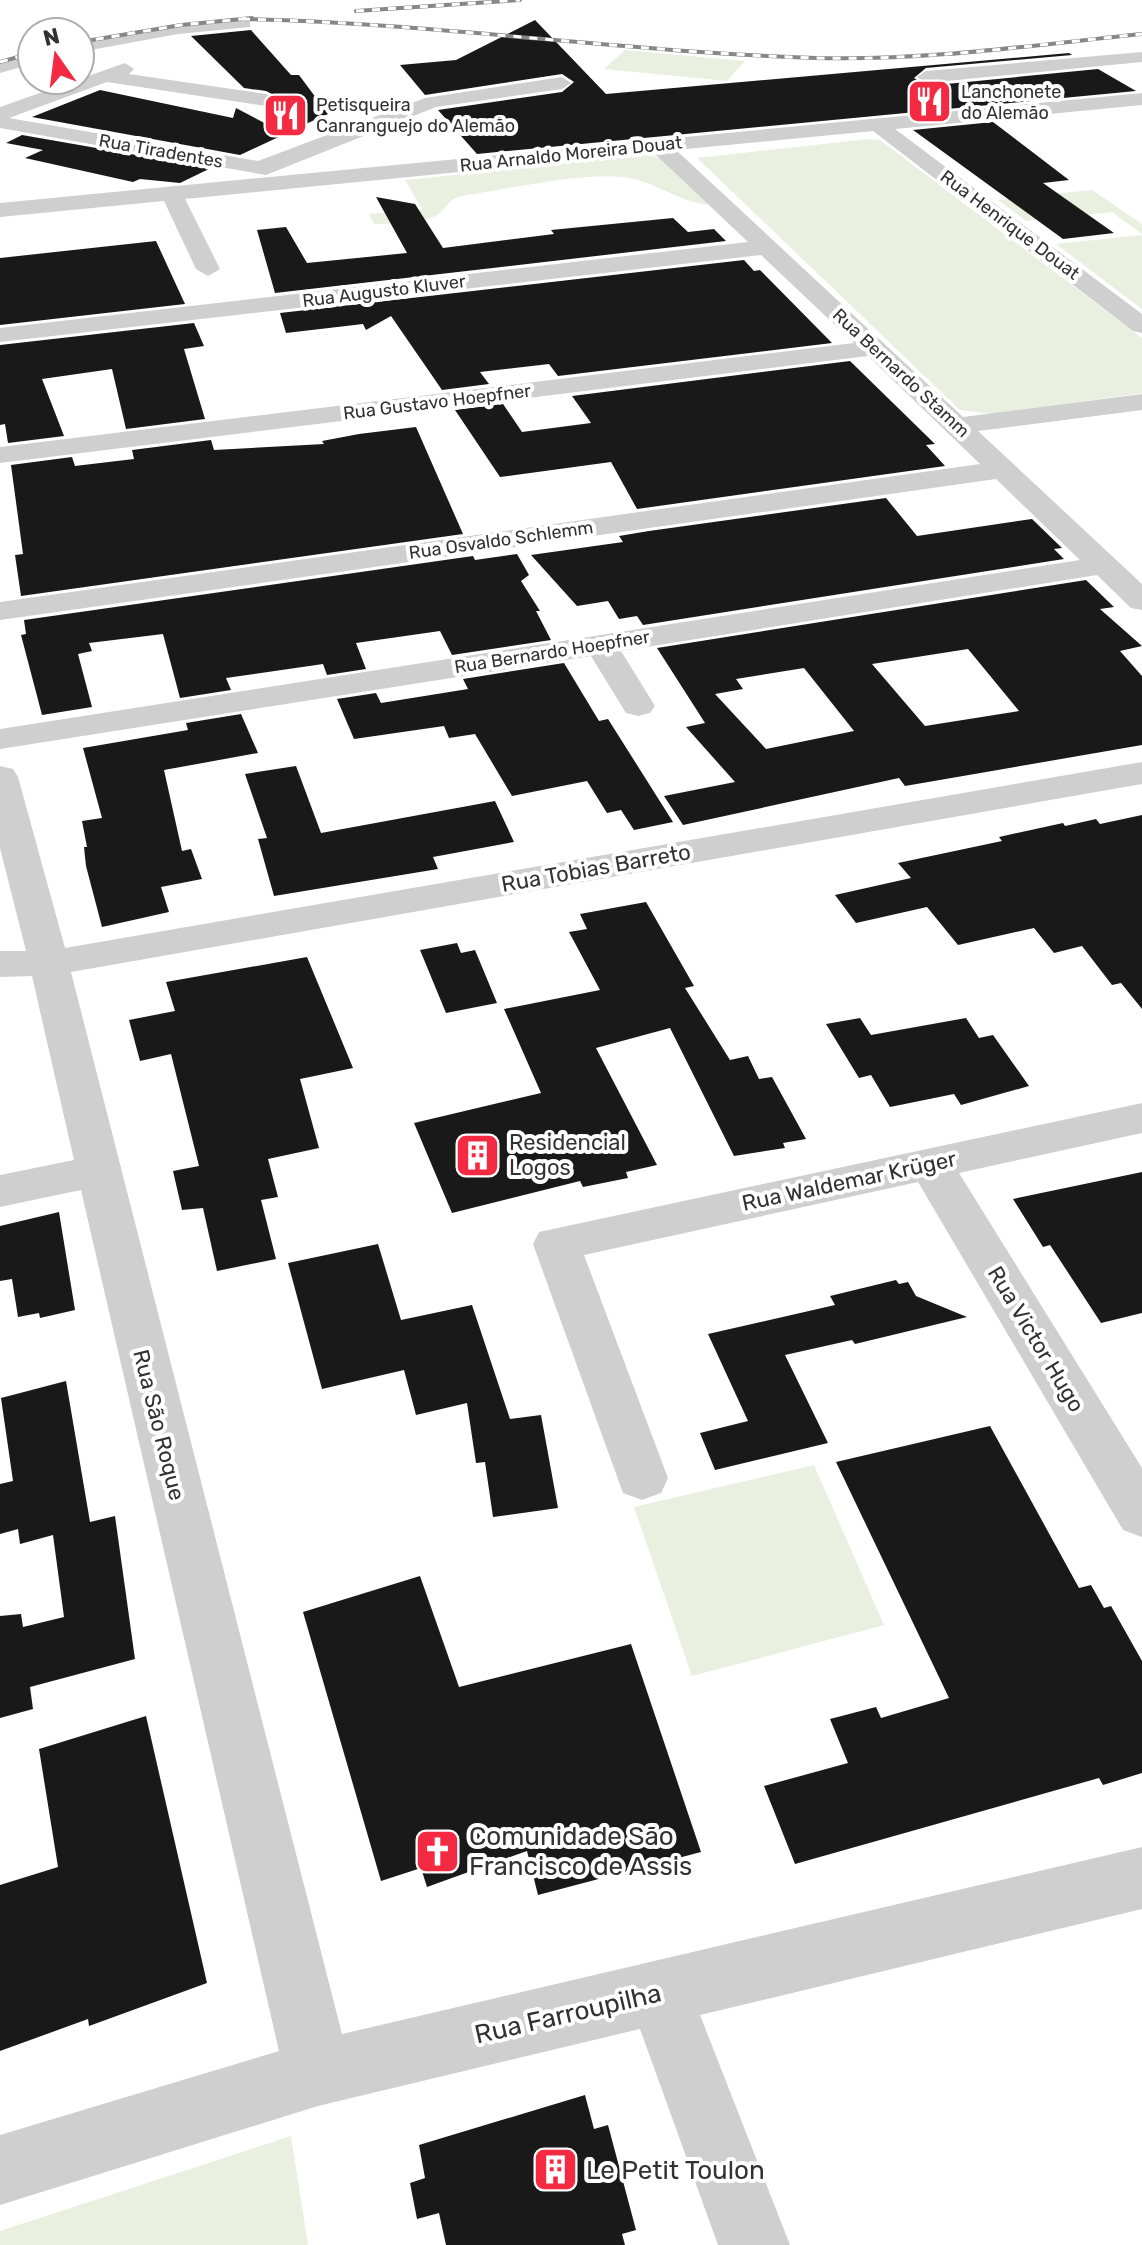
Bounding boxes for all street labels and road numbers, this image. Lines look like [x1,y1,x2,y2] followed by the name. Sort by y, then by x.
[97,129,225,173] street label: Rua Tiradentes
[459,131,683,177] street label: Rua Arnaldo Moreira Douat
[936,166,1084,284] street label: Rua Henrique Douat
[301,270,467,312] street label: Rua Augusto Kluver
[828,304,974,442] street label: Rua Bernardo Stamm
[342,380,532,424] street label: Rua Gustavo Hoepfner
[407,516,595,564] street label: Rua Osvaldo Schlemm
[453,626,651,678] street label: Rua Bernardo Hoepfner
[499,838,693,898] street label: Rua Tobias Barreto
[739,1145,959,1217] street label: Rua Waldemar Krüger
[982,1261,1090,1417] street label: Rua Victor Hugo
[127,1347,191,1503] street label: Rua São Roque
[472,1977,664,2051] street label: Rua Farroupilha

